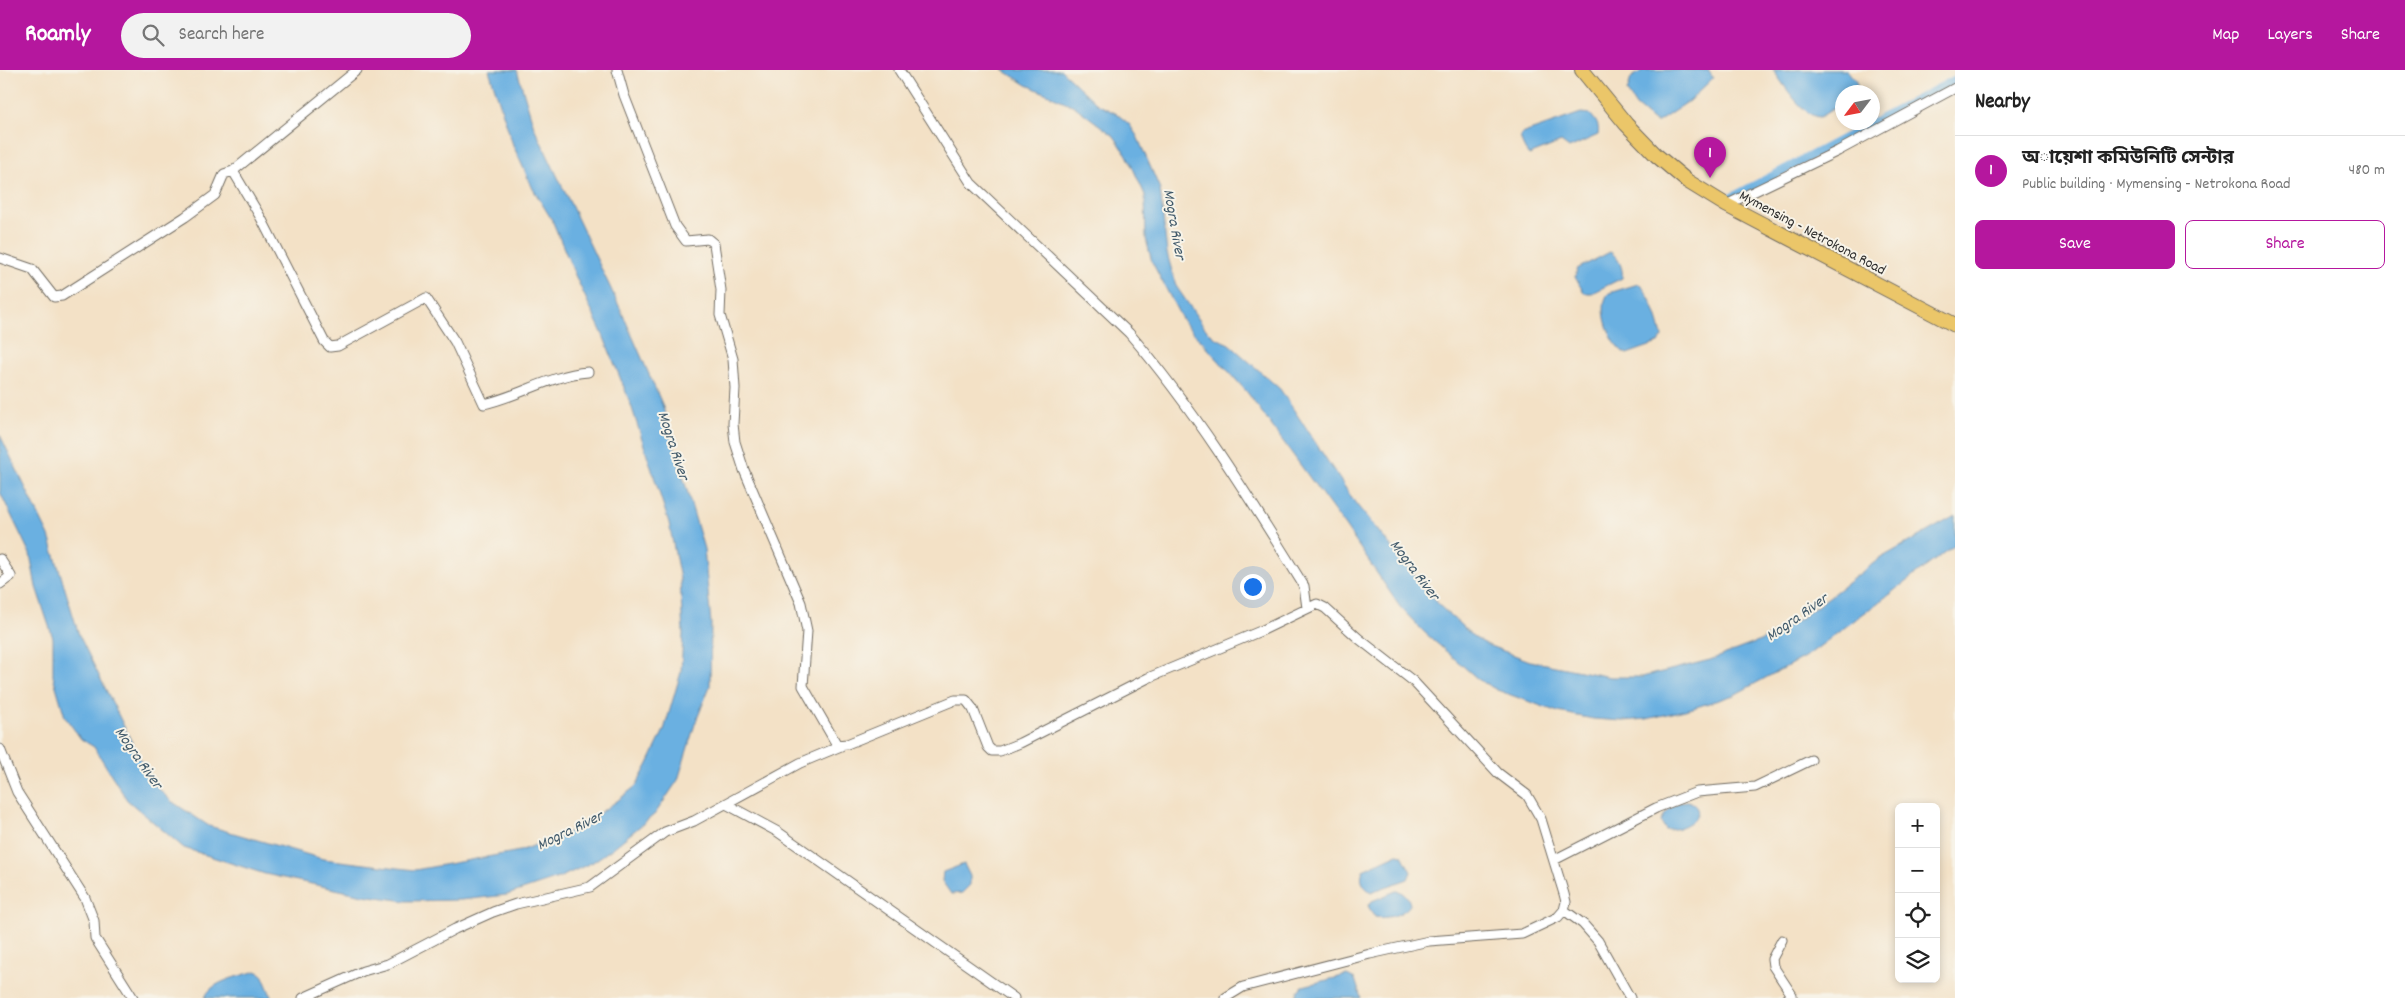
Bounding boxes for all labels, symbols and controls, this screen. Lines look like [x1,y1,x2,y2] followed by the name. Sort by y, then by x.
[121,13,471,58] search box
[25,18,91,52] text: Roamly
[139,21,167,49] icon: search
[179,22,264,49] text: Search here
[2212,23,2239,48] text: Map
[2267,23,2313,48] text: Layers
[2341,23,2380,48] text: Share
[1835,85,1880,130] north arrow
[1975,88,2030,118] text: Nearby
[1694,137,1726,178] pin: 1
[2022,146,2234,173] text: অায়েশা কমিউনিটি সেন্টার
[1989,159,1993,182] text: 1
[2349,159,2385,182] text: 480 m
[2022,173,2291,196] text: Public building · Mymensing - Netrokona Road
[1735,186,1889,282] street label: Mymensing - Netrokona Road
[1156,187,1191,263] water label: Mogra River
[1975,220,2175,269] button: Save
[2185,220,2385,269] button: Share
[651,408,695,485] water label: Mogra River
[1383,535,1446,607] water label: Mogra River
[1240,574,1266,600] your location
[1762,587,1835,648] water label: Mogra River
[108,723,169,796] water label: Mogra River
[1895,803,1940,983] map controls
[1895,803,1940,848] button: +
[533,804,609,857] water label: Mogra River
[1895,848,1940,893] button: −
[1895,893,1940,938] button: locate
[1895,938,1940,983] button: layers

